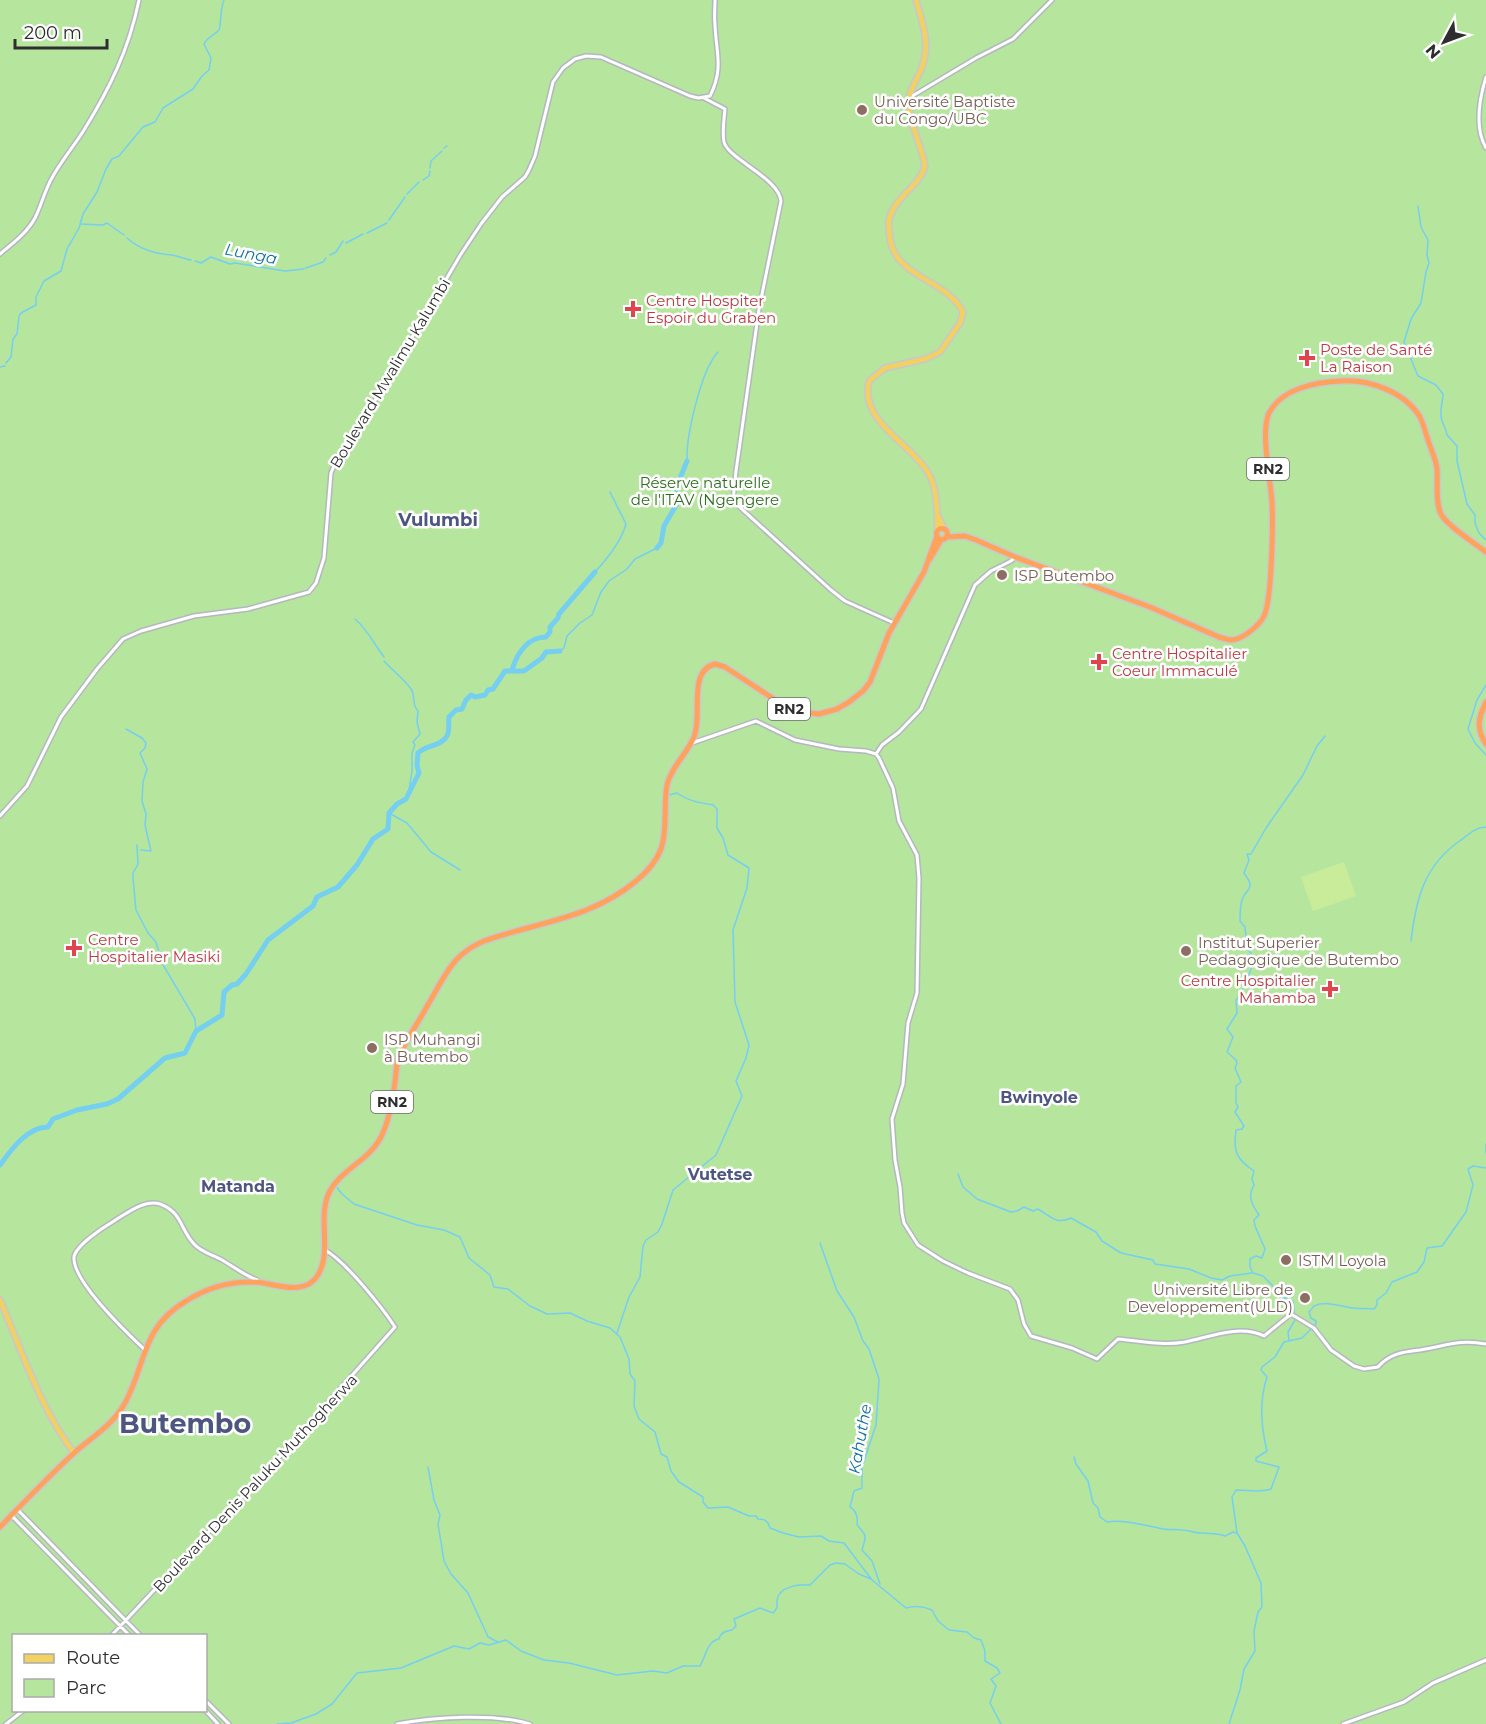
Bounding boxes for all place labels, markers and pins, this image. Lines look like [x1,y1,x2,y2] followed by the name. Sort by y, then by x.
[874,92,1016,128] place label: Université Baptiste du Congo/UBC
[855,103,869,117] marker: Université Baptiste du Congo/UBC
[646,291,776,327] place label: Centre Hospiter Espoir du Graben
[624,300,642,318] marker: Centre Hospiter Espoir du Graben
[1320,340,1432,376] place label: Poste de Santé La Raison
[1298,349,1316,367] marker: Poste de Santé La Raison
[1014,566,1114,585] place label: ISP Butembo
[995,568,1009,582] marker: ISP Butembo
[1112,644,1247,680] place label: Centre Hospitalier Coeur Immaculé
[1090,653,1108,671] marker: Centre Hospitalier Coeur Immaculé
[88,930,220,966] place label: Centre Hospitalier Masiki
[1198,933,1399,969] place label: Institut Superier Pedagogique de Butembo
[65,939,83,957] marker: Centre Hospitalier Masiki
[1179,944,1193,958] marker: Institut Superier Pedagogique de Butembo
[1181,971,1316,1007] place label: Centre Hospitalier Mahamba
[1321,980,1339,998] marker: Centre Hospitalier Mahamba
[384,1030,480,1066] place label: ISP Muhangi à Butembo
[365,1041,379,1055] marker: ISP Muhangi à Butembo
[1298,1251,1387,1270] place label: ISTM Loyola
[1279,1253,1293,1267] marker: ISTM Loyola
[1127,1280,1293,1316] place label: Université Libre de Developpement(ULD)
[1298,1291,1312,1305] marker: Université Libre de Developpement(ULD)

